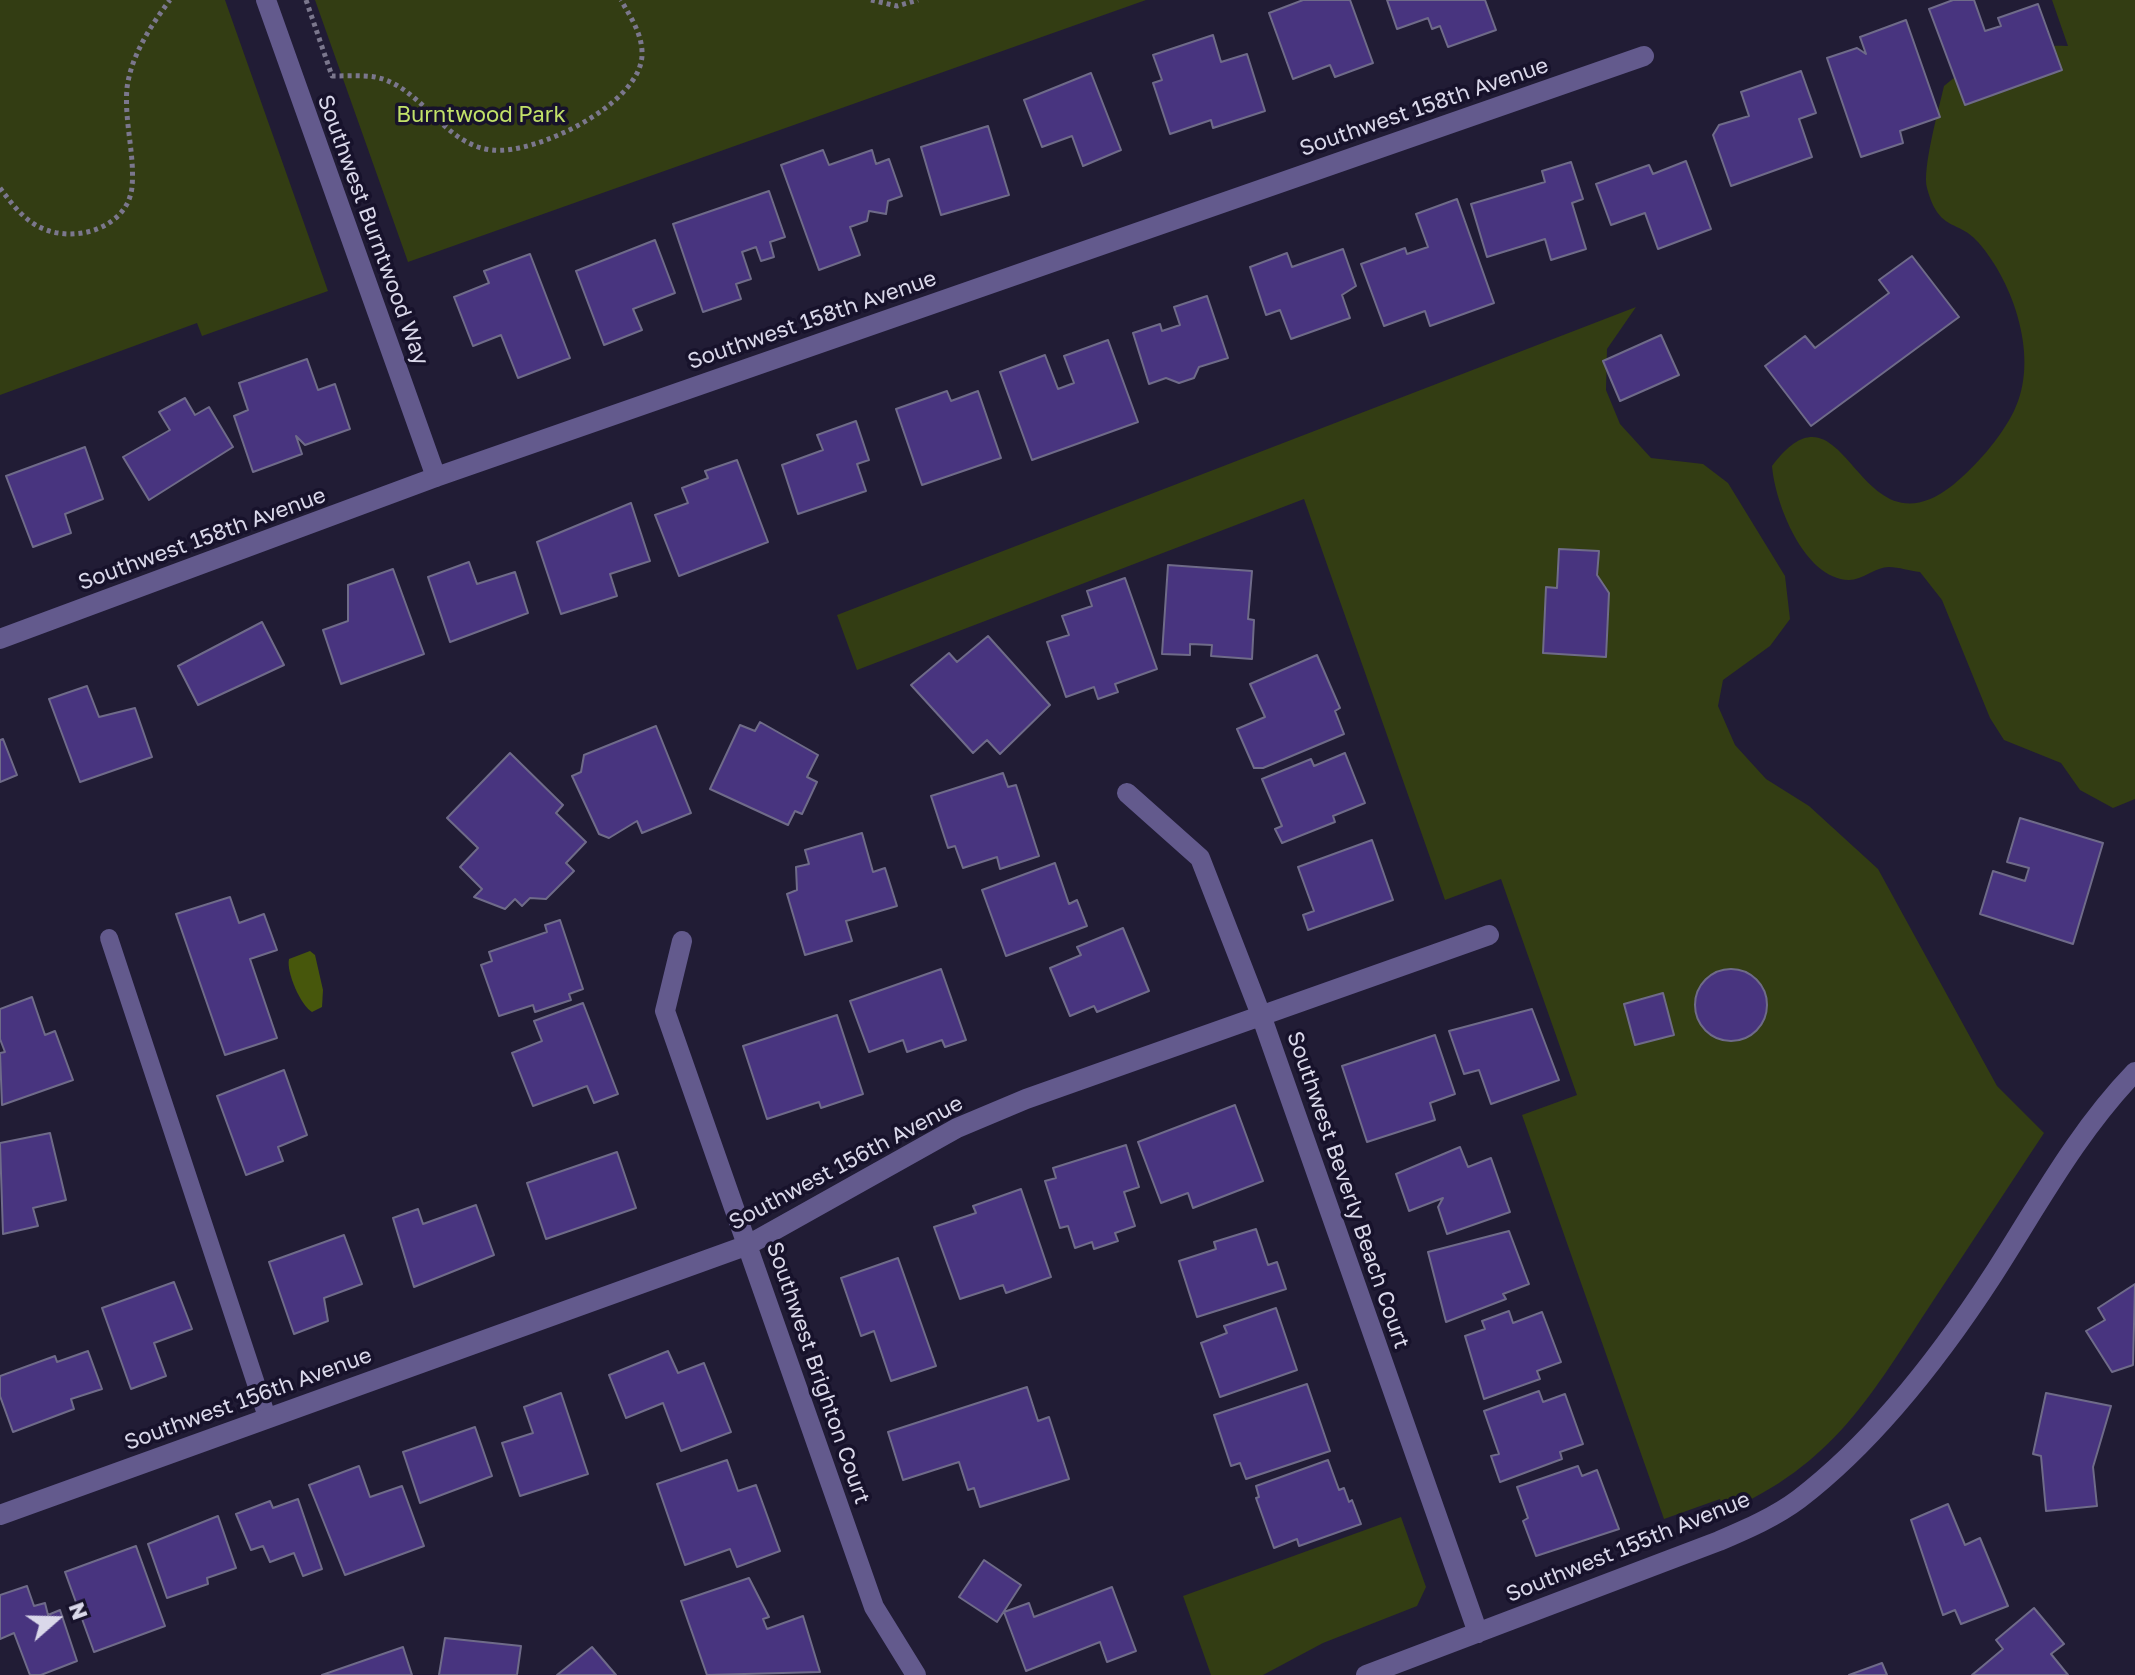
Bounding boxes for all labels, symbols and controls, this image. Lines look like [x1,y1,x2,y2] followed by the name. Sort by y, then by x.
[1296,52,1552,162] street label: Southwest 158th Avenue
[312,91,434,369] street label: Southwest Burntwood Way
[396,102,566,128] park label: Burntwood Park
[684,265,940,375] street label: Southwest 158th Avenue
[75,482,329,596] street label: Southwest 158th Avenue
[1281,1028,1415,1352] street label: Southwest Beverly Beach Court
[724,1090,968,1236] street label: Southwest 156th Avenue
[761,1239,875,1507] street label: Southwest Brighton Court
[121,1342,375,1456] street label: Southwest 156th Avenue
[1502,1486,1754,1608] street label: Southwest 155th Avenue
[16,1579,96,1659] north arrow
[63,1598,95,1623] text: N

